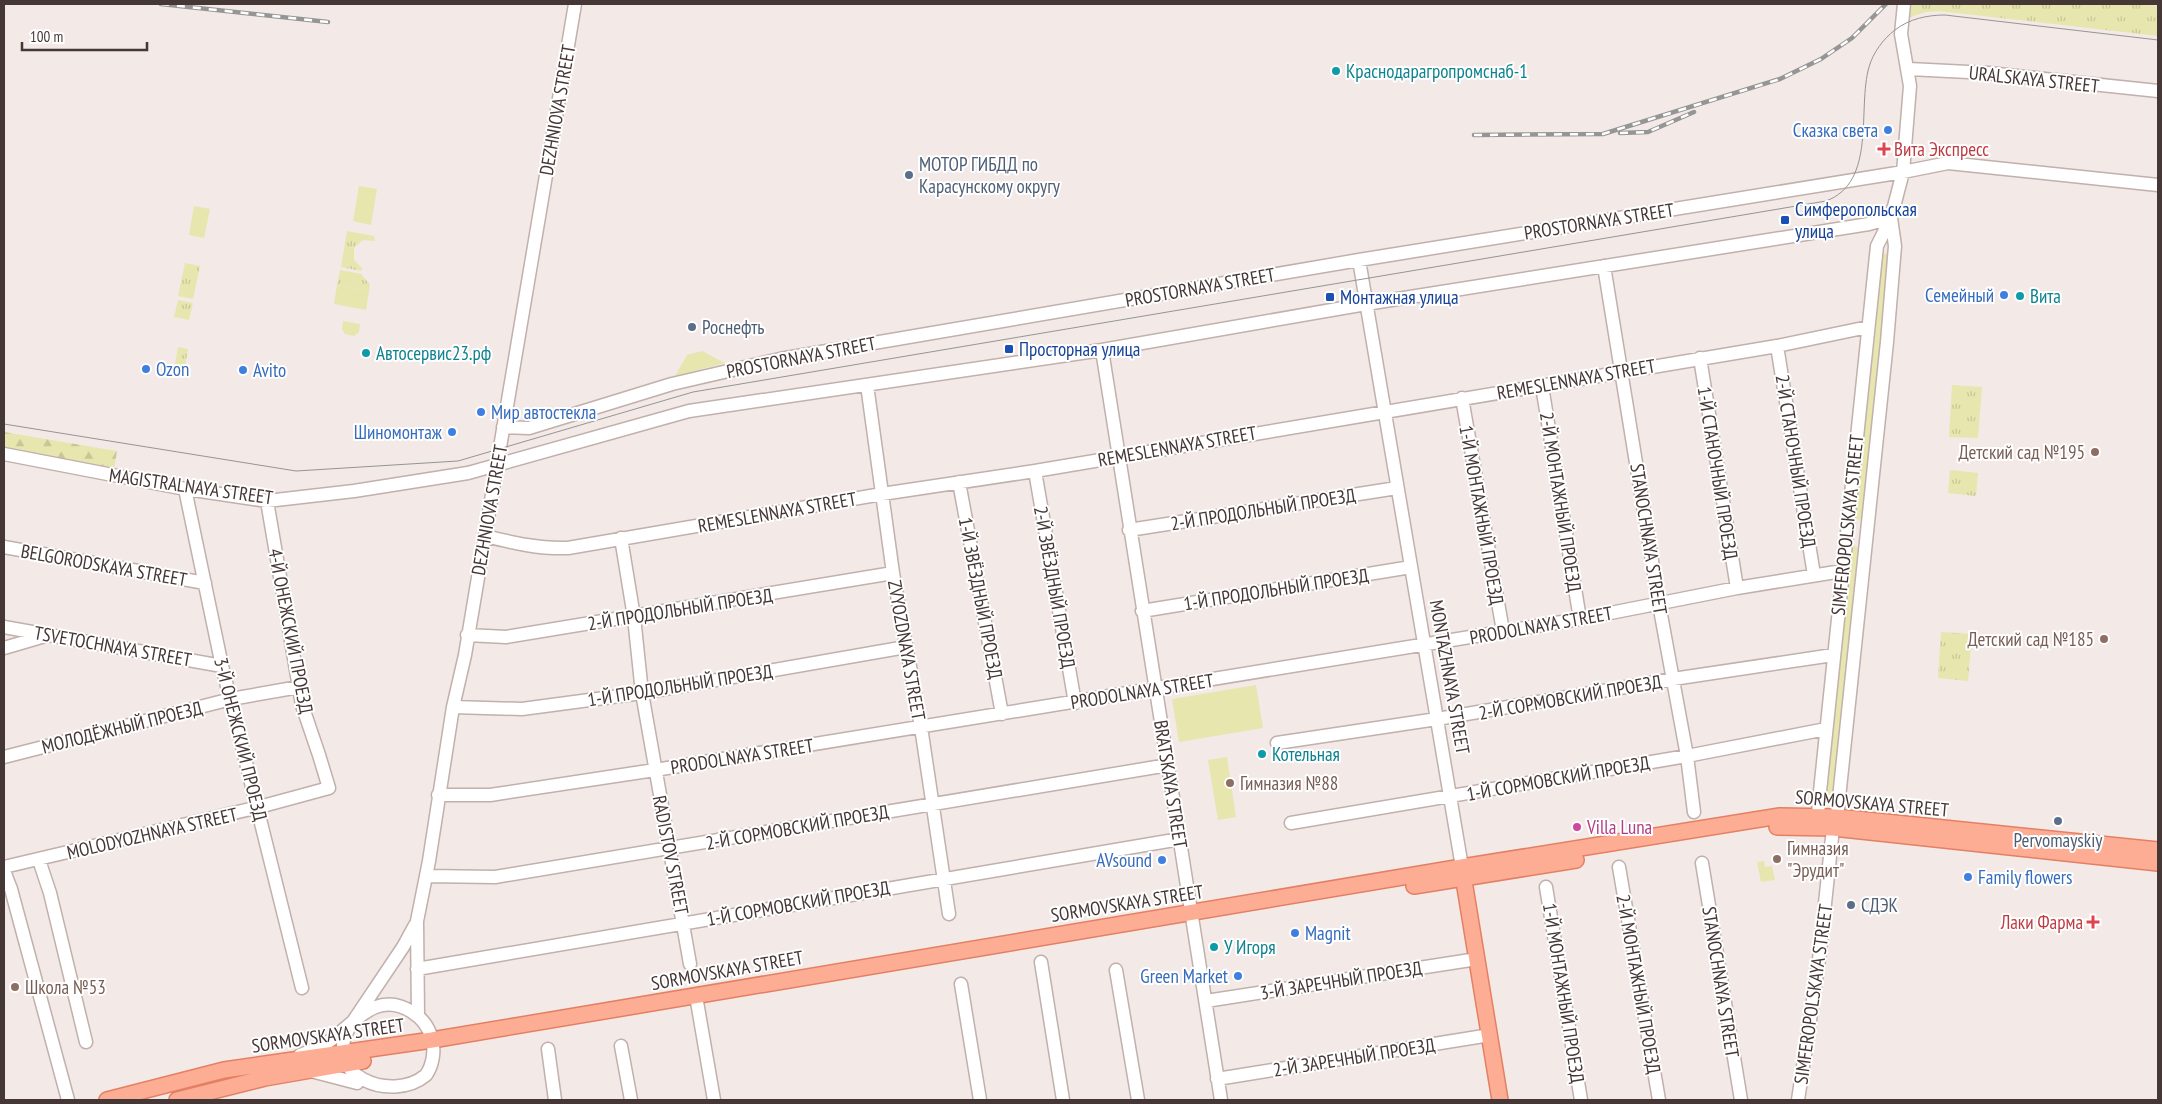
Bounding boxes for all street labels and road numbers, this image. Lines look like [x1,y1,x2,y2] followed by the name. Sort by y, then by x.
[534,42,580,177] street label: DEZHNIOVA STREET
[1968,60,2101,98] street label: URALSKAYA STREET
[1522,197,1676,245] street label: PROSTORNAYA STREET
[1123,262,1277,312] street label: PROSTORNAYA STREET
[724,331,878,383] street label: PROSTORNAYA STREET
[1495,353,1658,405] street label: REMESLENNAYA STREET
[1770,373,1822,549] street label: 2-Й СТАНОЧНЫЙ ПРОЕЗД
[1692,385,1744,561] street label: 1-Й СТАНОЧНЫЙ ПРОЕЗД
[1535,410,1587,594] street label: 2-Й МОНТАЖНЫЙ ПРОЕЗД
[1096,420,1259,472] street label: REMESLENNAYA STREET
[1454,423,1510,607] street label: 1-Й МОНТАЖНЫЙ ПРОЕЗД
[1826,433,1868,617] street label: SIMFEROPOLSKAYA STREET
[466,442,512,577] street label: DEZHNIOVA STREET
[1625,462,1673,617] street label: STANOCHNAYA STREET
[108,463,275,509] street label: MAGISTRALNAYA STREET
[1169,483,1357,535] street label: 2-Й ПРОДОЛЬНЫЙ ПРОЕЗД
[696,486,859,538] street label: REMESLENNAYA STREET
[1029,504,1081,670] street label: 2-Й ЗВЁЗДНЫЙ ПРОЕЗД
[954,515,1008,681] street label: 1-Й ЗВЁЗДНЫЙ ПРОЕЗД
[19,539,189,591] street label: BELGORODSKAYA STREET
[263,546,319,716] street label: 4-Й ОНЕЖСКИЙ ПРОЕЗД
[1182,563,1370,615] street label: 1-Й ПРОДОЛЬНЫЙ ПРОЕЗД
[883,578,931,722] street label: ZVYOZDNAYA STREET
[586,583,774,635] street label: 2-Й ПРОДОЛЬНЫЙ ПРОЕЗД
[1425,598,1475,756] street label: MONTAZHNAYA STREET
[1468,601,1615,649] street label: PRODOLNAYA STREET
[32,620,194,672] street label: TSVETOCHNAYA STREET
[209,655,273,823] street label: 3-Й ОНЕЖСКИЙ ПРОЕЗД
[586,659,774,711] street label: 1-Й ПРОДОЛЬНЫЙ ПРОЕЗД
[1069,668,1216,714] street label: PRODOLNAYA STREET
[1477,669,1663,725] street label: 2-Й СОРМОВСКИЙ ПРОЕЗД
[39,695,205,759] street label: МОЛОДЁЖНЫЙ ПРОЕЗД
[1149,718,1193,850] street label: BRATSKAYA STREET
[669,733,816,779] street label: PRODOLNAYA STREET
[1465,750,1651,806] street label: 1-Й СОРМОВСКИЙ ПРОЕЗД
[1794,784,1950,822] street label: SORMOVSKAYA STREET
[648,793,694,917] street label: RADISTOV STREET
[704,799,890,855] street label: 2-Й СОРМОВСКИЙ ПРОЕЗД
[64,802,240,864] street label: MOLODYOZHNAYA STREET
[705,875,891,931] street label: 1-Й СОРМОВСКИЙ ПРОЕЗД
[1049,879,1205,927] street label: SORMOVSKAYA STREET
[1611,892,1667,1076] street label: 2-Й МОНТАЖНЫЙ ПРОЕЗД
[1538,901,1590,1085] street label: 1-Й МОНТАЖНЫЙ ПРОЕЗД
[1788,902,1838,1086] street label: SIMFEROPOLSKAYA STREET
[1697,905,1745,1060] street label: STANOCHNAYA STREET
[649,945,805,995] street label: SORMOVSKAYA STREET
[1258,955,1424,1005] street label: 3-Й ЗАРЕЧНЫЙ ПРОЕЗД
[250,1012,406,1058] street label: SORMOVSKAYA STREET
[1271,1032,1437,1082] street label: 2-Й ЗАРЕЧНЫЙ ПРОЕЗД

